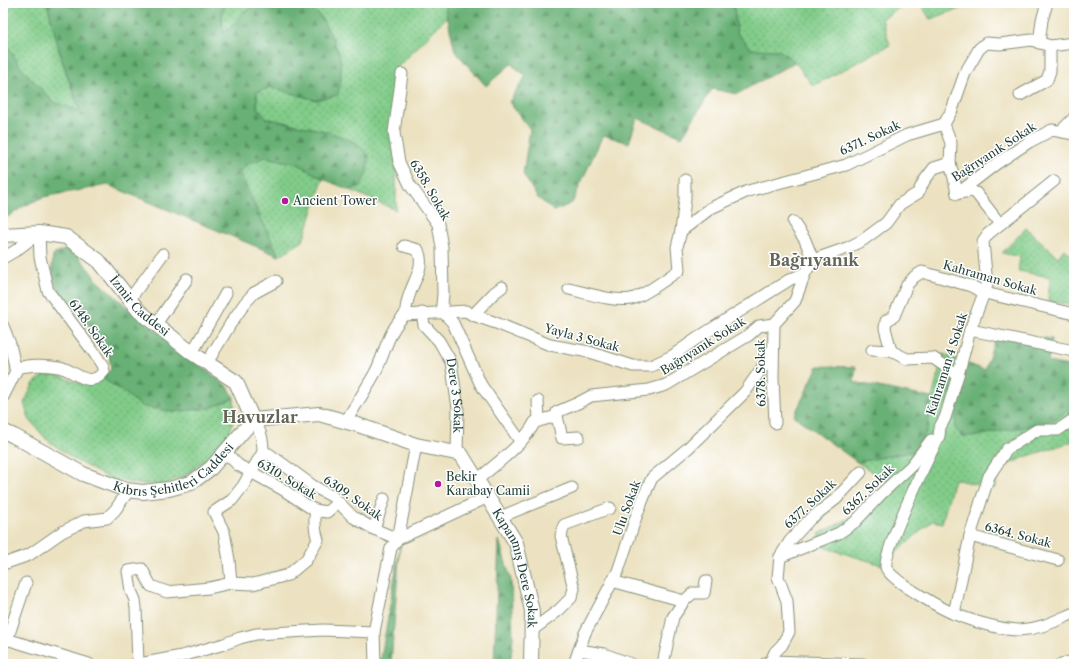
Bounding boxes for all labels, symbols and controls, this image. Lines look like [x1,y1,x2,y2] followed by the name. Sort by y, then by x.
[837,116,904,158] street label: 6371. Sokak
[949,118,1040,184] street label: Bağrıyanık Sokak
[407,157,454,224] street label: 6358. Sokak
[292,193,377,208] place label: Ancient Tower
[280,196,290,206] marker: Ancient Tower
[769,250,859,270] district label: Bağrıyanık
[941,257,1040,298] street label: Kahraman Sokak
[107,272,173,339] street label: İzmir Caddesi
[66,296,117,360] street label: 6148. Sokak
[923,309,971,417] street label: Kahraman 4 Sokak
[657,313,749,378] street label: Bağrıyanık Sokak
[542,320,622,355] street label: Yayla 3 Sokak
[752,338,769,407] street label: 6378. Sokak
[443,357,466,434] street label: Dere 3 Sokak
[222,407,298,427] district label: Havuzlar
[111,439,237,499] street label: Kıbrıs Şehitleri Caddesi
[255,455,321,503] street label: 6310. Sokak
[838,460,898,518] street label: 6367. Sokak
[446,469,530,498] place label: Bekir Karabay Camii
[321,472,387,524] street label: 6309. Sokak
[781,475,840,532] street label: 6377. Sokak
[610,477,644,538] street label: Ulu Sokak
[433,479,443,489] marker: Bekir Karabay Camii
[489,505,540,629] street label: Kapanmış Dere Sokak
[983,518,1054,551] street label: 6364. Sokak

